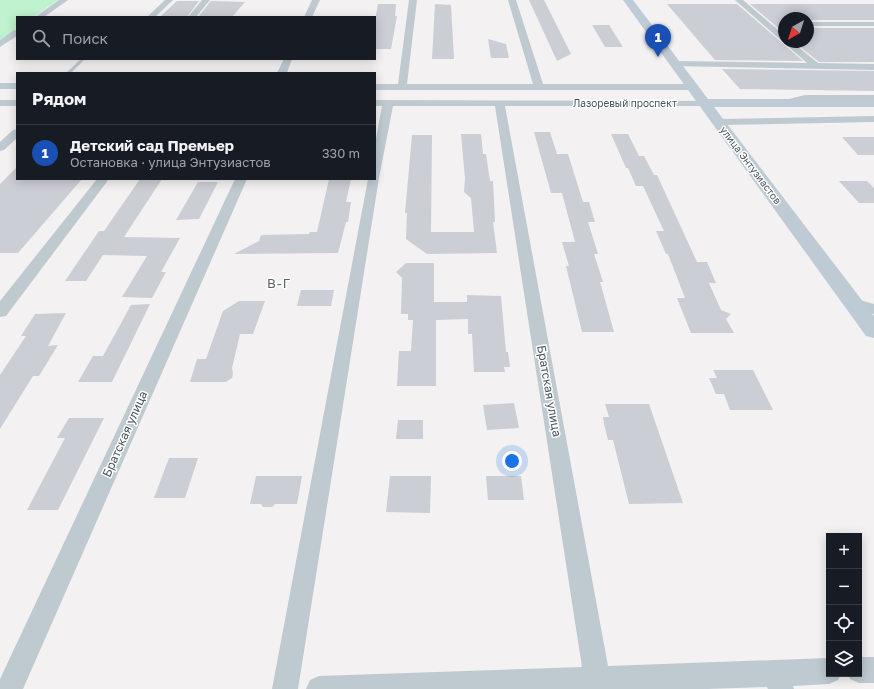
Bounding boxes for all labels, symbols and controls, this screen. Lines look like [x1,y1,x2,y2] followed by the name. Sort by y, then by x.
[778,12,814,48] north arrow
[16,16,376,60] search box
[645,24,671,57] pin: 1
[30,27,52,49] icon: search
[62,29,108,47] text: Поиск
[32,88,86,109] text: Рядом
[573,97,677,109] street label: Лазоревый проспект
[718,124,784,206] street label: улица Энтузиастов
[70,136,234,154] text: Детский сад Премьер
[42,145,48,161] text: 1
[322,145,360,161] text: 330 m
[70,154,271,170] text: Остановка · улица Энтузиастов
[267,275,291,291] district label: В-Г
[534,344,565,438] street label: Братская улица
[99,388,150,479] street label: Братская улица
[502,451,522,471] your location
[826,533,862,677] map controls
[826,533,862,569] button: +
[826,569,862,605] button: −
[826,605,862,641] button: locate
[826,641,862,677] button: layers

